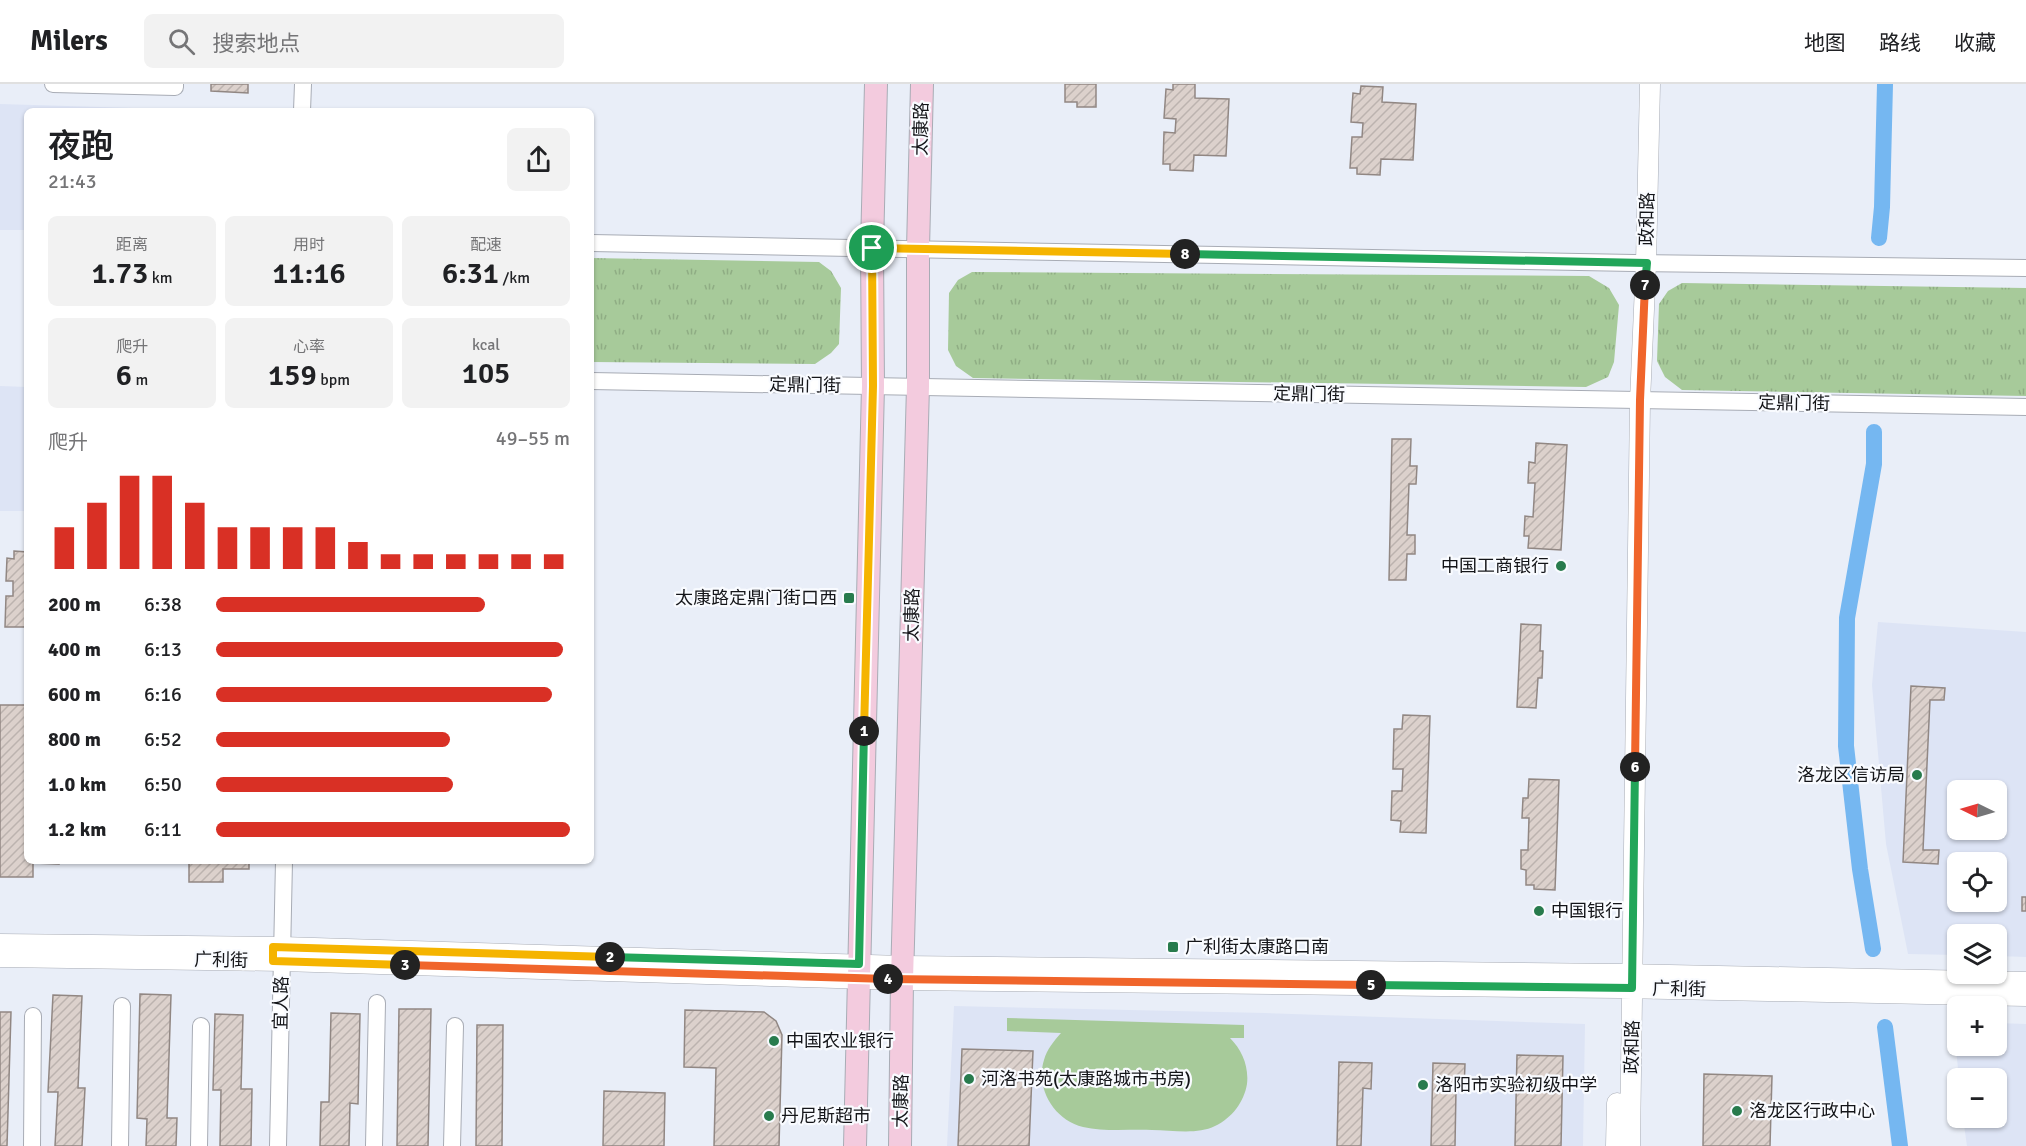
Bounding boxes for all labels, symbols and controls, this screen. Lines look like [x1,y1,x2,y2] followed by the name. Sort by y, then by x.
[144,14,564,68] search box
[30,24,108,58] text: Milers
[165,25,198,58] icon: search
[213,30,301,57] text: 搜索地点
[1804,30,1846,56] text: 地图
[1879,30,1921,56] text: 路线
[1954,30,1996,56] text: 收藏
[910,102,932,156] street label: 太康路
[48,126,114,167] text: 夜跑
[507,128,570,191] button: share
[48,169,97,194] text: 21:43
[1636,192,1658,246] street label: 政和路
[846,222,897,273] pin
[855,231,888,264] icon: arrive
[116,235,148,255] text: 距离
[293,235,325,255] text: 用时
[470,235,502,255] text: 配速
[1170,239,1200,269] pin: 8
[1181,244,1189,264] text: 8
[91,255,148,292] text: 1.73
[272,255,346,292] text: 11:16
[442,255,499,292] text: 6:31
[148,268,173,288] text: km
[499,268,530,288] text: /km
[1630,270,1660,300] pin: 7
[1641,275,1649,295] text: 7
[472,335,500,355] text: kcal
[116,337,148,357] text: 爬升
[293,337,325,357] text: 心率
[462,355,510,392] text: 105
[116,357,132,394] text: 6
[268,357,317,394] text: 159
[132,370,148,390] text: m
[317,370,350,390] text: bpm
[769,373,841,397] street label: 定鼎门街
[1273,382,1345,406] street label: 定鼎门街
[1758,391,1830,415] street label: 定鼎门街
[496,426,570,451] text: 49–55 m
[48,430,88,455] text: 爬升
[1441,555,1549,577] place label: 中国工商银行
[1554,559,1568,573] marker: 中国工商银行
[675,587,837,609] place label: 太康路定鼎门街口西
[901,588,923,642] street label: 太康路
[842,591,856,605] marker: 太康路定鼎门街口西
[48,592,101,617] text: 200 m
[144,592,182,617] text: 6:38
[48,637,101,662] text: 400 m
[144,637,182,662] text: 6:13
[48,682,101,707] text: 600 m
[144,682,182,707] text: 6:16
[849,716,879,746] pin: 1
[860,721,868,741] text: 1
[48,727,101,752] text: 800 m
[144,727,182,752] text: 6:52
[1620,752,1650,782] pin: 6
[1631,757,1639,777] text: 6
[1797,764,1905,786] place label: 洛龙区信访局
[1910,768,1924,782] marker: 洛龙区信访局
[48,772,106,797] text: 1.0 km
[144,772,182,797] text: 6:50
[1947,780,2007,840] north arrow
[1947,780,2007,1128] map controls
[48,817,106,842] text: 1.2 km
[144,817,182,842] text: 6:11
[1947,852,2007,912] button: locate
[1551,900,1623,922] place label: 中国银行
[1532,904,1546,918] marker: 中国银行
[1947,924,2007,984] button: layers
[1185,936,1329,958] place label: 广利街太康路口南
[1166,940,1180,954] marker: 广利街太康路口南
[595,942,625,972] pin: 2
[606,947,614,967] text: 2
[194,949,248,971] street label: 广利街
[390,950,420,980] pin: 3
[401,955,409,975] text: 3
[873,964,903,994] pin: 4
[884,969,892,989] text: 4
[1356,970,1386,1000] pin: 5
[1367,975,1375,995] text: 5
[270,976,292,1030] street label: 宜人路
[1652,978,1706,1000] street label: 广利街
[1947,996,2007,1056] button: +
[1621,1020,1643,1074] street label: 政和路
[786,1030,894,1052] place label: 中国农业银行
[767,1034,781,1048] marker: 中国农业银行
[981,1068,1191,1090] place label: 河洛书苑(太康路城市书房)
[1947,1068,2007,1128] button: −
[962,1072,976,1086] marker: 河洛书苑(太康路城市书房)
[890,1074,912,1128] street label: 太康路
[1435,1074,1597,1096] place label: 洛阳市实验初级中学
[1416,1078,1430,1092] marker: 洛阳市实验初级中学
[1749,1100,1875,1122] place label: 洛龙区行政中心
[1730,1104,1744,1118] marker: 洛龙区行政中心
[781,1105,871,1127] place label: 丹尼斯超市
[762,1109,776,1123] marker: 丹尼斯超市

